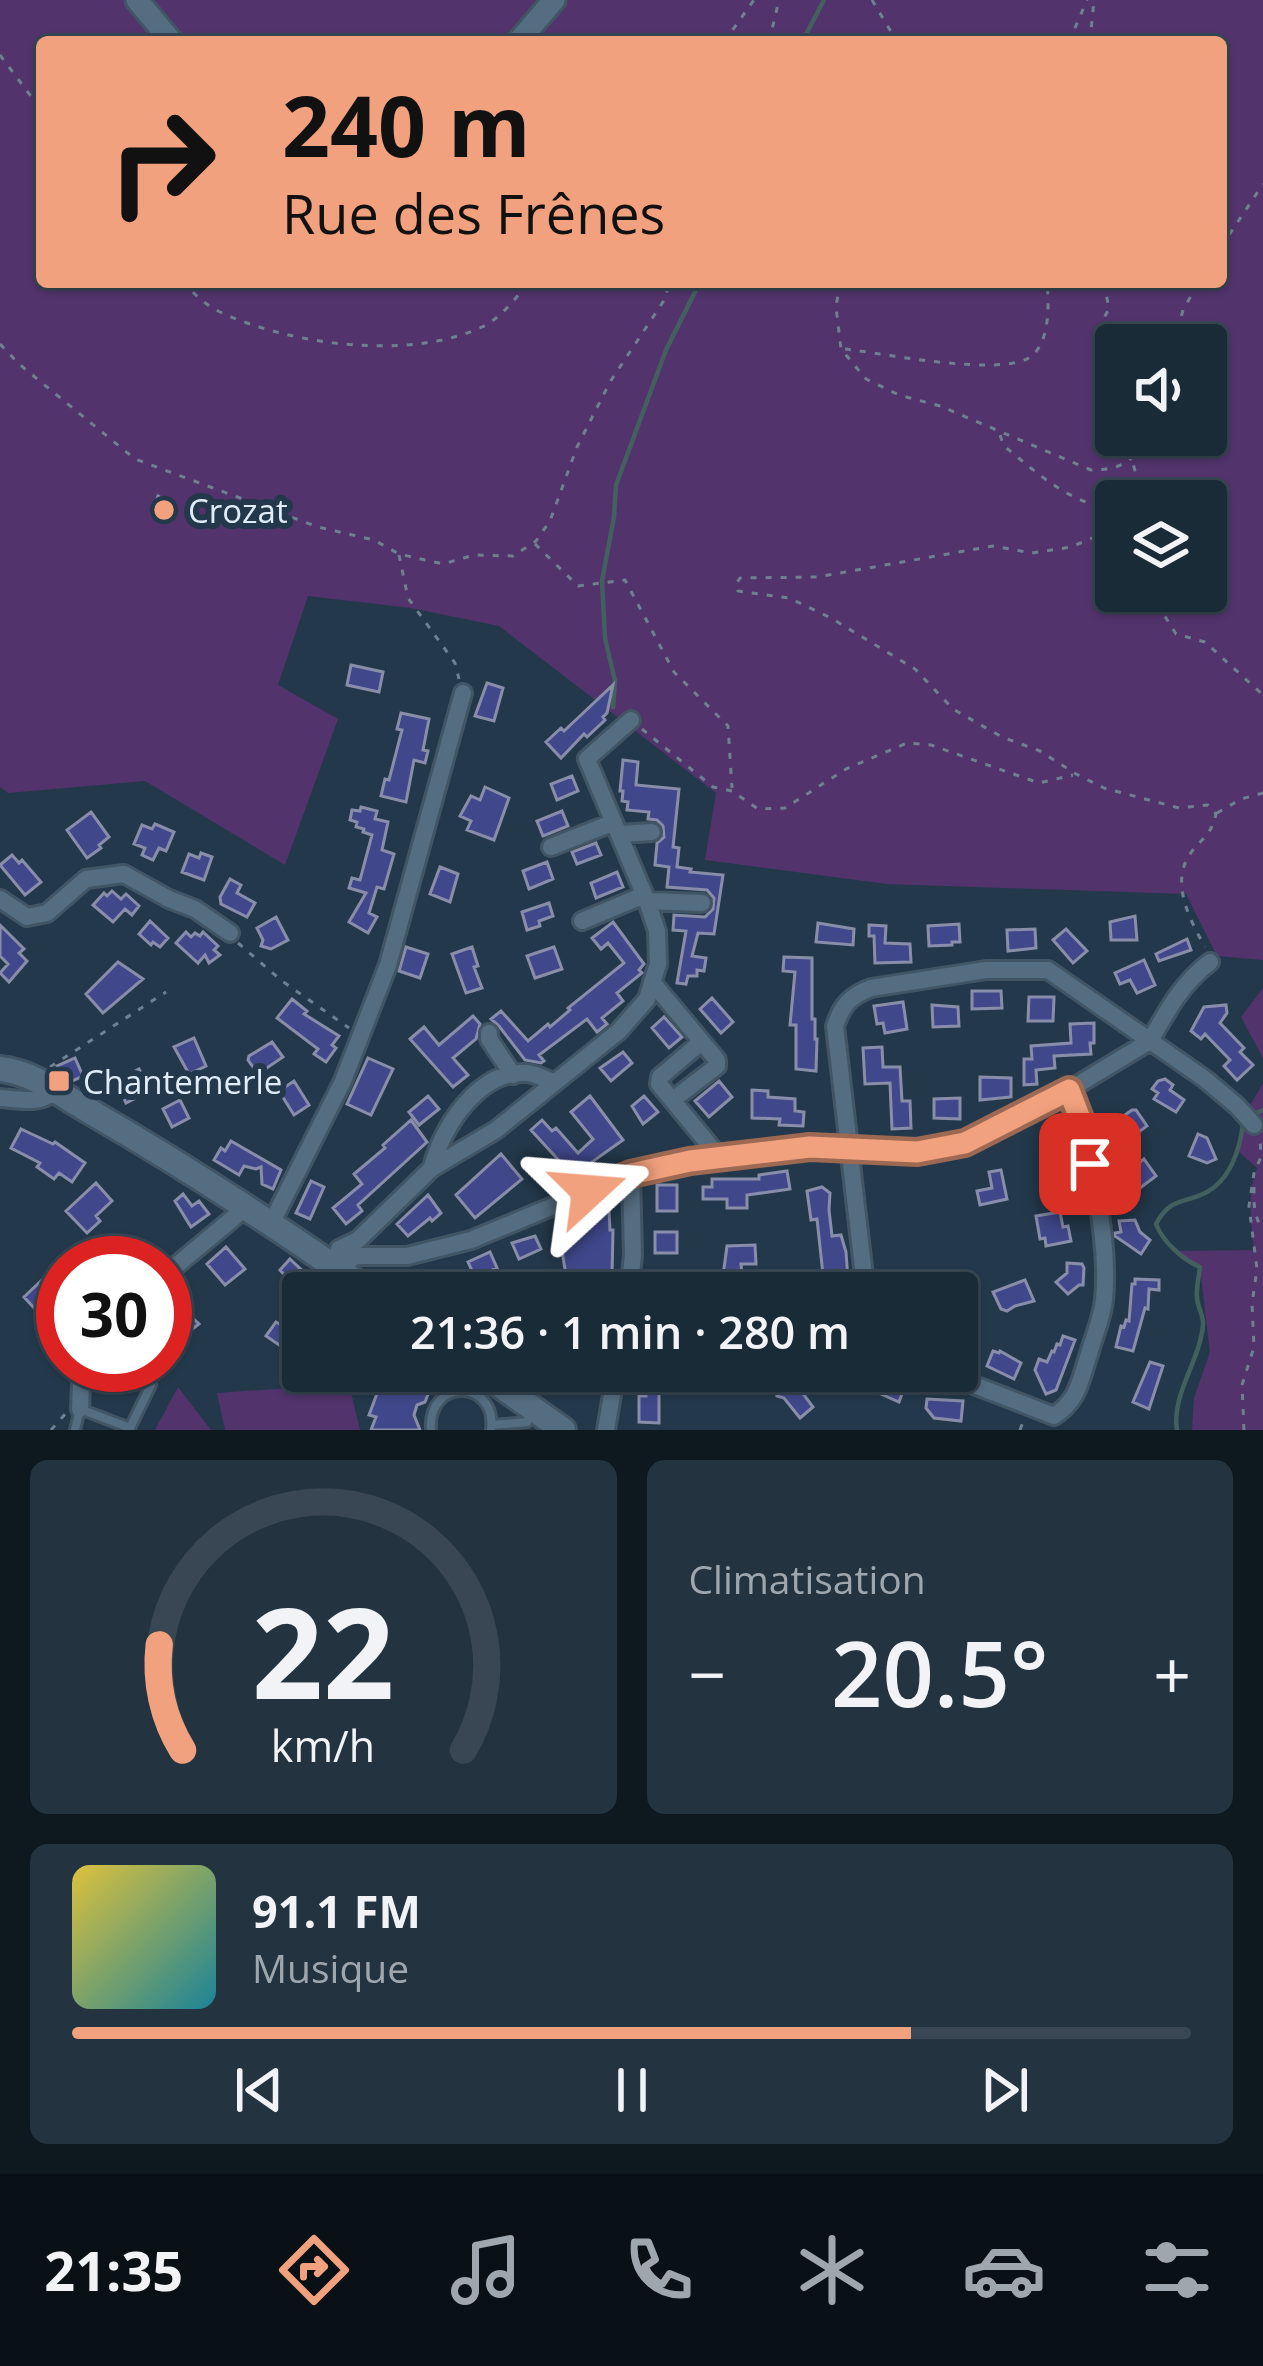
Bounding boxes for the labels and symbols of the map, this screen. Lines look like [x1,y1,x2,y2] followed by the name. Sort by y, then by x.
[188,488,288,533] place label: Crozat
[151,497,177,523] marker: Crozat
[83,1059,282,1104] place label: Chantemerle
[46,1068,72,1094] marker: Chantemerle
[1039,1113,1141,1215] pin
[526,1128,652,1254] position arrow
[36,1236,192,1392] speed limit sign: 30

